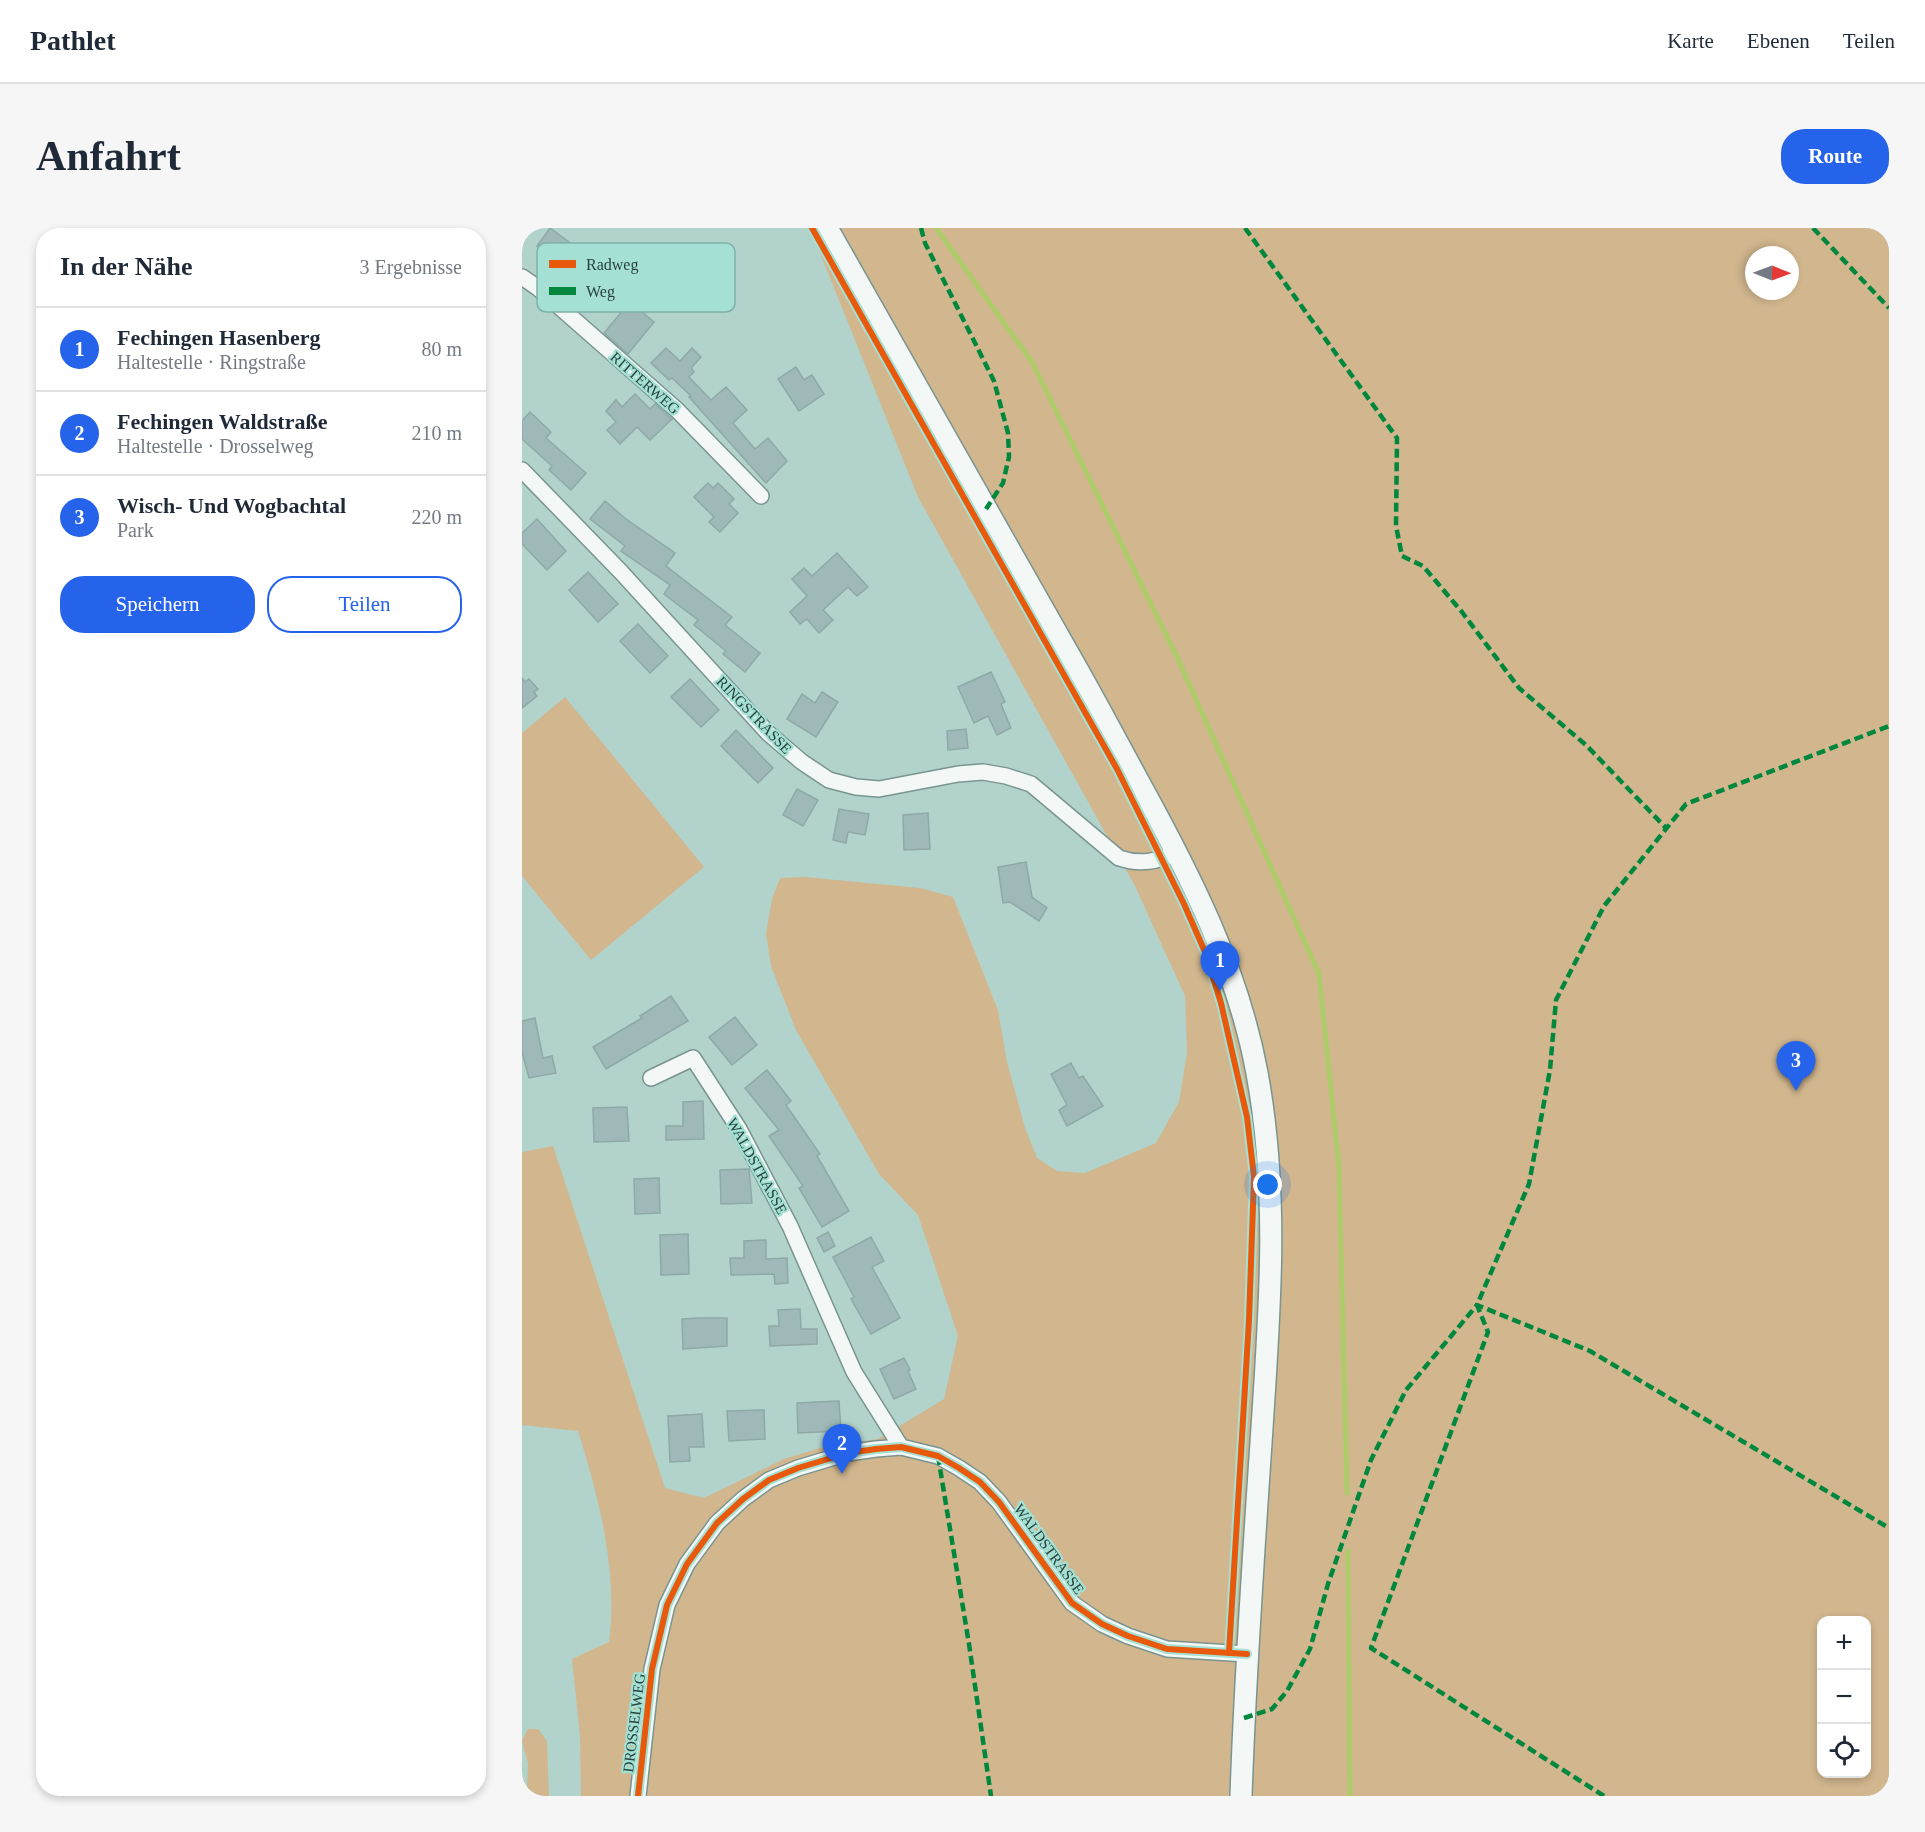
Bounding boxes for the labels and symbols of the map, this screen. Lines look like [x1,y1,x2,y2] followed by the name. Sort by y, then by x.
[537,243,735,312] legend
[1745,246,1799,300] north arrow
[586,256,638,274] text: Radweg
[586,283,615,301] text: Weg
[607,349,683,417] street label: RITTERWEG
[713,673,795,757] street label: RINGSTRASSE
[1200,942,1240,991] pin: 1
[1776,1042,1816,1091] pin: 3
[724,1115,790,1217] street label: WALDSTRASSE
[1253,1170,1282,1199] your location
[822,1424,862,1474] pin: 2
[1011,1501,1087,1597] street label: WALDSTRASSE
[620,1672,648,1773] street label: DROSSELWEG

